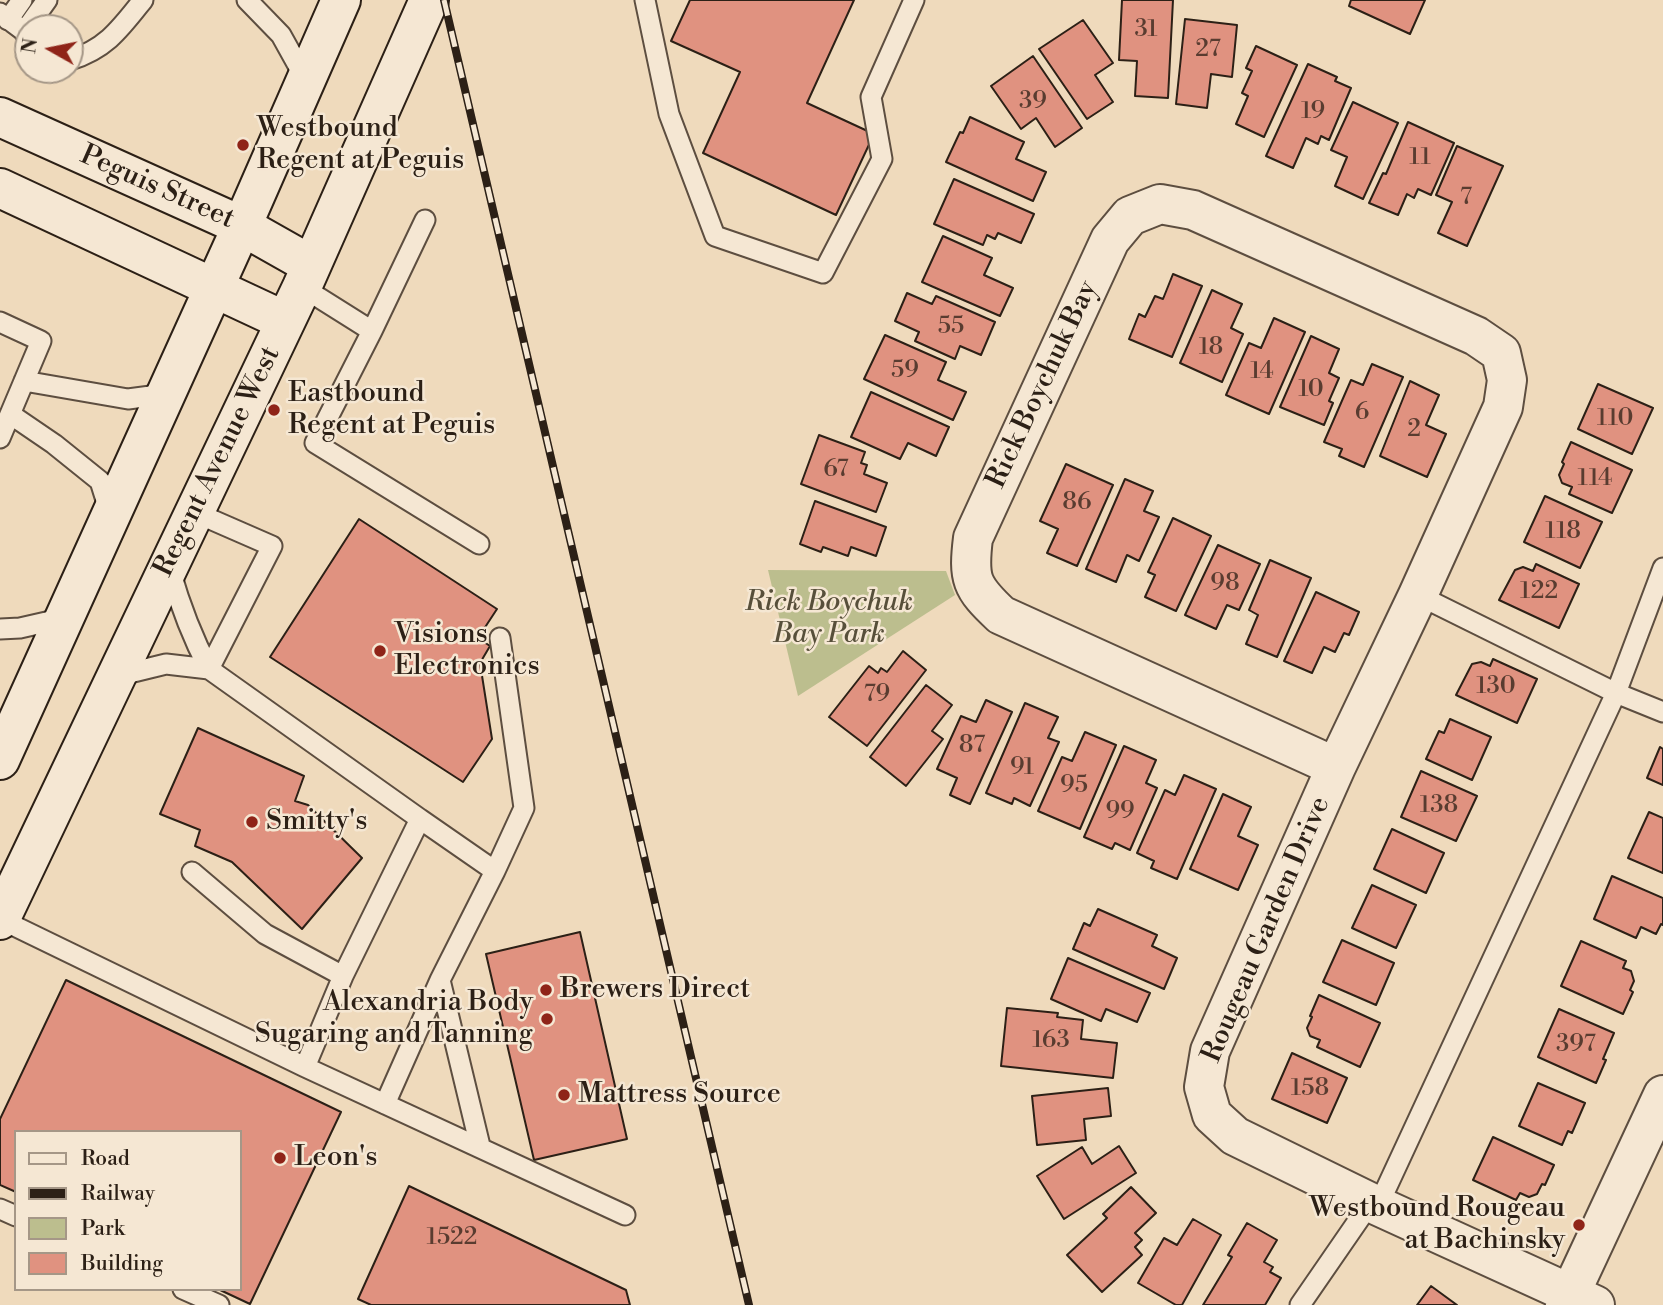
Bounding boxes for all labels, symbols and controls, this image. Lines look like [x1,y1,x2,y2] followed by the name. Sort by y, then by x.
[14,14,84,84] north arrow
[1134,16,1158,44] house number: 31
[1195,36,1221,64] house number: 27
[17,37,43,55] text: N
[1019,88,1047,116] house number: 39
[1301,98,1325,126] house number: 19
[257,112,464,178] place label: Westbound Regent at Peguis
[235,137,251,153] marker: Westbound Regent at Peguis
[75,139,239,237] street label: Peguis Street
[1409,144,1431,172] house number: 11
[1460,184,1472,212] house number: 7
[980,276,1106,494] street label: Rick Boychuk Bay
[938,313,964,341] house number: 55
[1199,334,1223,362] house number: 18
[148,341,288,583] street label: Regent Avenue West
[891,357,919,385] house number: 59
[1250,358,1274,386] house number: 14
[1298,376,1324,404] house number: 10
[288,377,495,443] place label: Eastbound Regent at Peguis
[1355,399,1369,427] house number: 6
[266,402,282,418] marker: Eastbound Regent at Peguis
[1597,405,1633,433] house number: 110
[1407,416,1421,444] house number: 2
[823,456,849,484] house number: 67
[1578,465,1612,493] house number: 114
[1062,489,1092,517] house number: 86
[1545,518,1581,546] house number: 118
[1210,570,1240,598] house number: 98
[1520,578,1558,606] house number: 122
[745,586,913,652] park label: Rick Boychuk Bay Park
[394,618,540,684] place label: Visions Electronics
[372,643,388,659] marker: Visions Electronics
[1476,673,1516,701] house number: 130
[864,681,890,709] house number: 79
[959,732,985,760] house number: 87
[1010,754,1034,782] house number: 91
[1060,772,1088,800] house number: 95
[1196,792,1338,1068] street label: Rougeau Garden Drive
[1420,792,1458,820] house number: 138
[1105,798,1135,826] house number: 99
[266,805,367,839] place label: Smitty's
[244,814,260,830] marker: Smitty's
[560,973,750,1007] place label: Brewers Direct
[538,982,554,998] marker: Brewers Direct
[255,986,533,1052] place label: Alexandria Body Sugaring and Tanning
[539,1011,555,1027] marker: Alexandria Body Sugaring and Tanning
[1032,1027,1070,1055] house number: 163
[1556,1031,1596,1059] house number: 397
[1291,1075,1329,1103] house number: 158
[578,1078,781,1112] place label: Mattress Source
[556,1087,572,1103] marker: Mattress Source
[14,1130,242,1291] legend
[294,1141,378,1175] place label: Leon's
[81,1146,130,1172] text: Road
[272,1150,288,1166] marker: Leon's
[81,1181,155,1207] text: Railway
[1309,1192,1565,1258] place label: Westbound Rougeau at Bachinsky
[81,1216,125,1242] text: Park
[1571,1217,1587,1233] marker: Westbound Rougeau at Bachinsky
[427,1224,477,1252] house number: 1522
[81,1251,163,1277] text: Building

